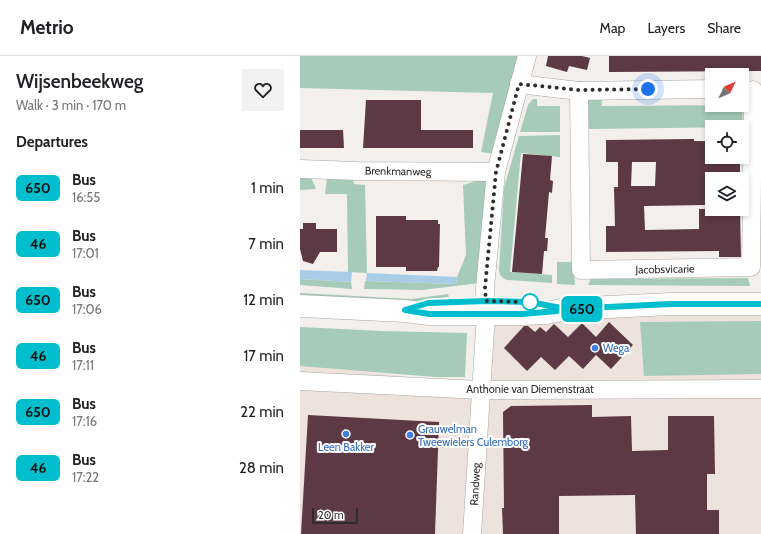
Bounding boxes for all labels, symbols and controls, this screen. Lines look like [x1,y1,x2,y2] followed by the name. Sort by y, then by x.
[20,16,74,39] text: Metrio
[600,19,625,37] text: Map
[647,19,685,37] text: Layers
[707,19,741,37] text: Share
[705,68,749,112] north arrow
[705,68,749,216] map controls
[242,69,284,111] button: heart
[16,70,143,93] text: Wijsenbeekweg
[638,79,658,99] your location
[16,97,126,113] text: Walk · 3 min · 170 m
[705,120,749,164] button: locate
[16,133,88,151] text: Departures
[365,163,432,179] street label: Brenkmanweg
[72,171,96,189] text: Bus
[705,172,749,216] button: layers
[25,179,51,197] text: 650
[251,179,284,197] text: 1 min
[72,189,100,205] text: 16:55
[72,227,96,245] text: Bus
[30,235,46,253] text: 46
[248,235,284,253] text: 7 min
[72,245,99,261] text: 17:01
[634,261,695,277] street label: Jacobsvicarie
[72,283,96,301] text: Bus
[25,291,51,309] text: 650
[243,291,284,309] text: 12 min
[521,293,539,311] unlabelled marker
[559,296,605,322] line badge: 650
[569,300,595,318] text: 650
[72,301,102,317] text: 17:06
[72,339,96,357] text: Bus
[603,341,630,355] place label: Wega
[590,343,600,353] marker: Wega
[30,347,46,365] text: 46
[243,347,284,365] text: 17 min
[72,357,94,373] text: 17:11
[466,382,594,396] street label: Anthonie van Diemenstraat
[72,395,96,413] text: Bus
[25,403,51,421] text: 650
[240,403,284,421] text: 22 min
[72,413,97,429] text: 17:16
[418,422,529,449] place label: Grauwelman Tweewielers Culemborg
[341,429,351,439] marker: Leen Bakker
[405,430,415,440] marker: Grauwelman Tweewielers Culemborg
[318,440,374,454] place label: Leen Bakker
[72,451,96,469] text: Bus
[30,459,46,477] text: 46
[239,459,284,477] text: 28 min
[467,462,483,506] street label: Randweg
[72,469,99,485] text: 17:22
[312,506,358,525] scale bar
[318,508,344,522] text: 20 m

